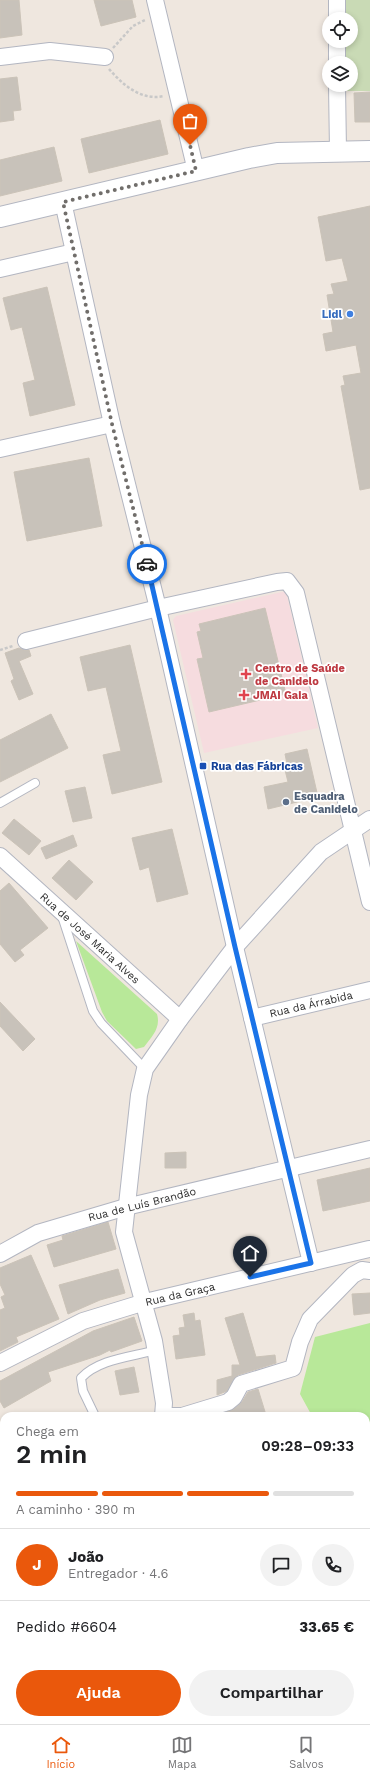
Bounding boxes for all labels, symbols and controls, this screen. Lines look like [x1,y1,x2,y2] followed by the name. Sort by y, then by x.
[322,12,358,92] map controls
[322,12,358,48] button: locate
[322,56,358,92] button: layers
[173,104,207,145] pin
[179,110,201,132] icon: bag
[322,308,342,321] place label: Lidl
[345,309,355,319] marker: Lidl
[127,544,167,584] courier
[136,553,158,575] icon: car
[255,662,345,688] place label: Centro de Saúde de Canidelo
[240,668,252,680] marker: Centro de Saúde de Canidelo
[238,689,250,701] marker: JMAI Gaia
[253,689,308,702] place label: JMAI Gaia
[211,760,303,773] place label: Rua das Fábricas
[198,761,208,771] marker: Rua das Fábricas
[294,790,358,816] place label: Esquadra de Canidelo
[281,797,291,807] marker: Esquadra de Canidelo
[37,890,142,987] street label: Rua de José Maria Alves
[268,988,354,1020] street label: Rua da Árrabida
[87,1185,197,1224] street label: Rua de Luís Brandão
[233,1236,267,1277] pin
[239,1242,261,1264] icon: home
[144,1280,216,1309] street label: Rua da Graça
[16,1424,79,1439] text: Chega em
[261,1437,354,1455] text: 09:28–09:33
[16,1439,87,1469] text: 2 min
[16,1502,135,1517] text: A caminho · 390 m
[260,1544,302,1586] button: chat
[312,1544,354,1586] button: phone
[68,1548,104,1566] text: João
[32,1556,42,1574] text: J
[68,1566,168,1581] text: Entregador · 4.6
[16,1618,117,1636] text: Pedido #6604
[299,1618,354,1636] text: 33.65 €
[16,1670,181,1716] button: Ajuda
[189,1670,354,1716] button: Compartilhar
[46,1734,75,1771] tab: Início
[168,1734,196,1771] tab: Mapa
[289,1734,324,1771] tab: Salvos

